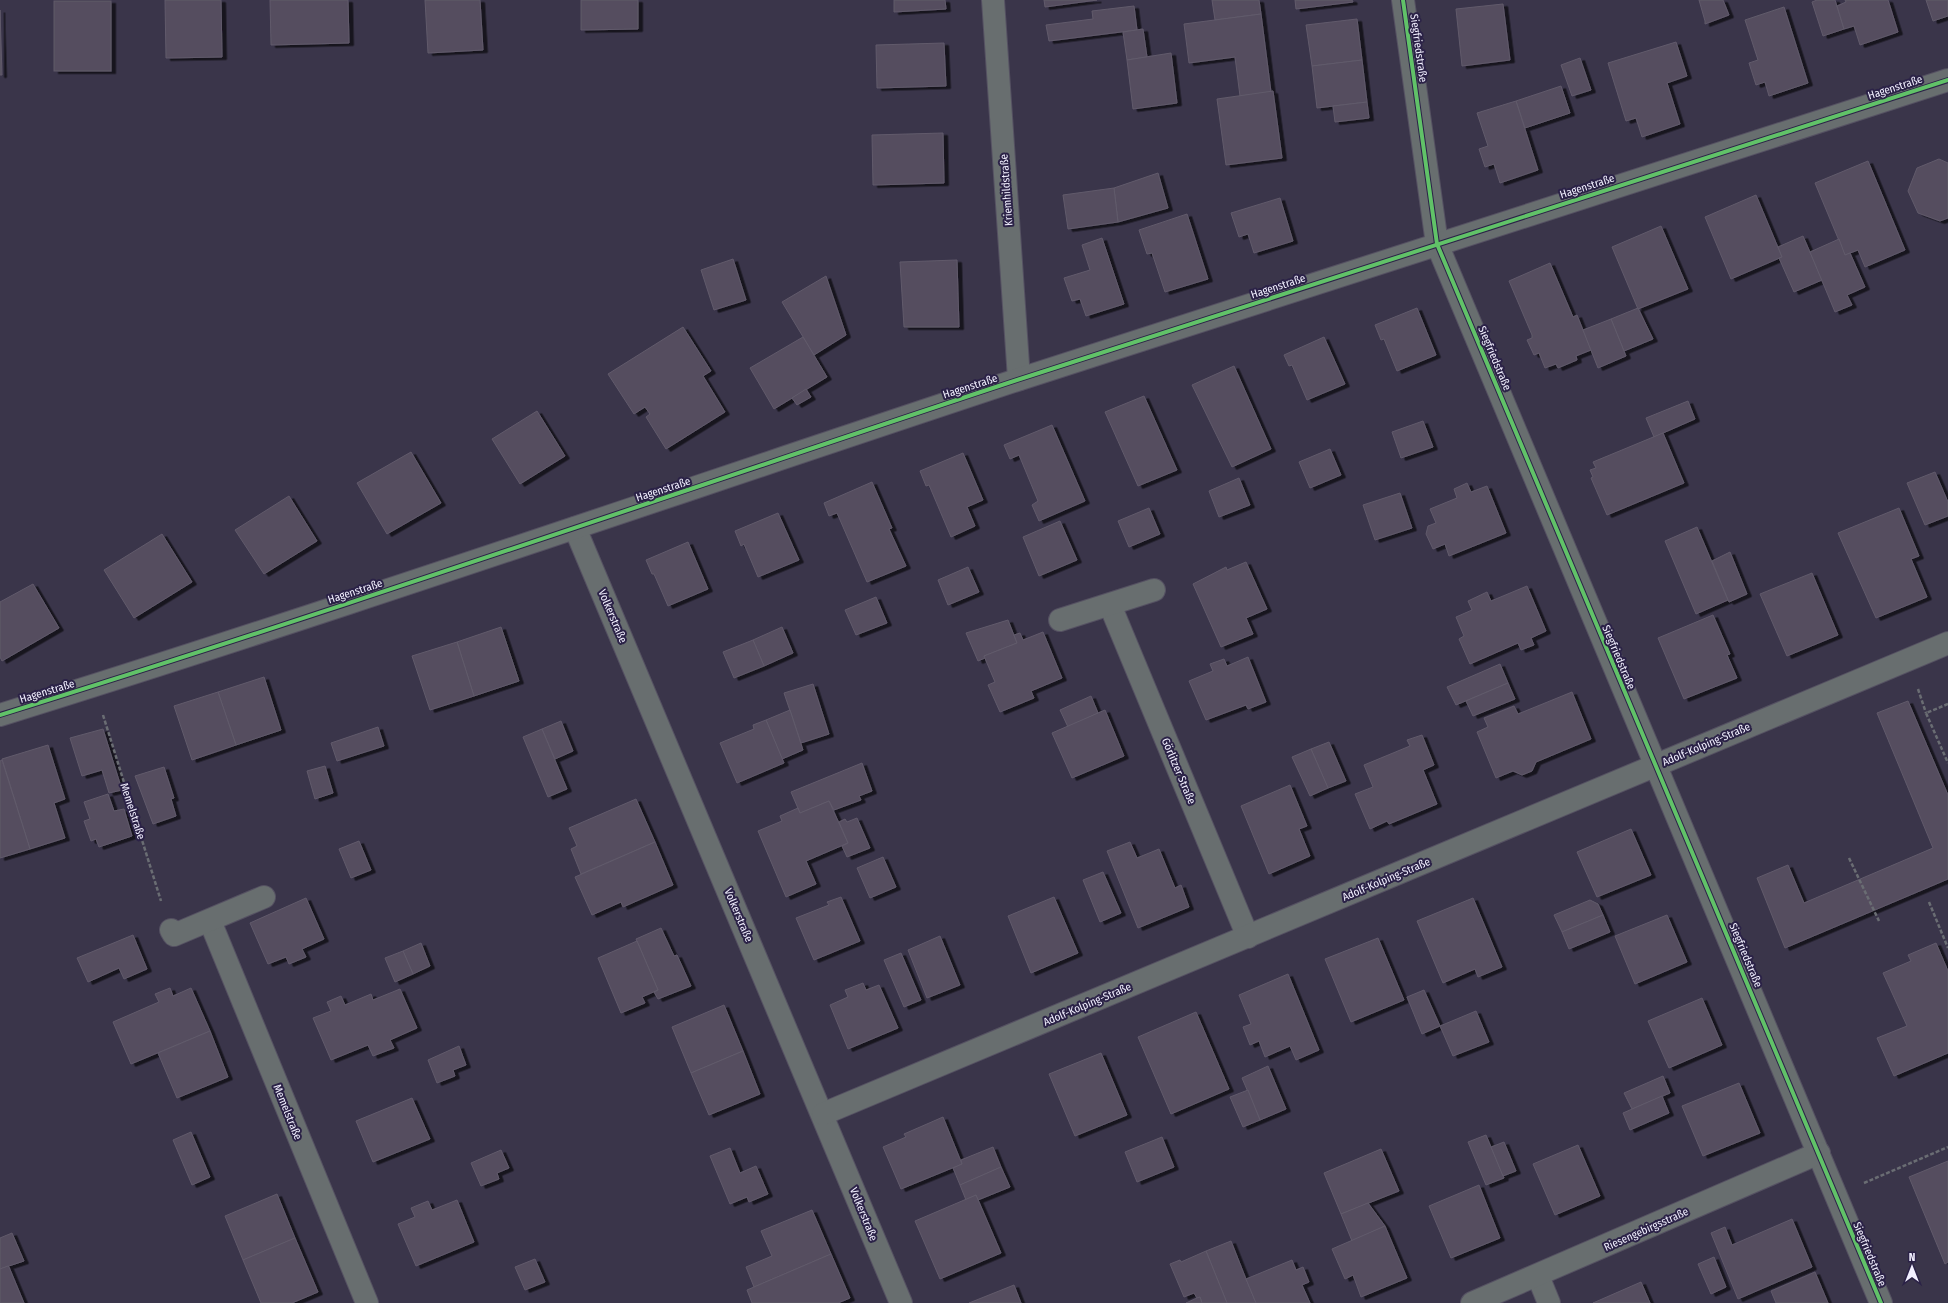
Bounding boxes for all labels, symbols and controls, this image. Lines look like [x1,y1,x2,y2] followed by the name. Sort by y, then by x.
[1407,13,1430,83] street label: Siegfriedstraße
[1866,73,1924,102] street label: Hagenstraße
[997,154,1015,226] street label: Kriemhildstraße
[1558,172,1616,201] street label: Hagenstraße
[1249,272,1307,301] street label: Hagenstraße
[1475,324,1514,392] street label: Siegfriedstraße
[941,372,999,401] street label: Hagenstraße
[634,475,692,504] street label: Hagenstraße
[326,577,384,606] street label: Hagenstraße
[595,588,630,645] street label: Volkerstraße
[1599,623,1638,691] street label: Siegfriedstraße
[18,677,76,706] street label: Hagenstraße
[1660,720,1752,769] street label: Adolf-Kolping-Straße
[1159,736,1198,806] street label: Görlitzer Straße
[117,781,148,841] street label: Memelstraße
[1340,855,1432,904] street label: Adolf-Kolping-Straße
[721,887,756,944] street label: Volkerstraße
[1726,921,1765,989] street label: Siegfriedstraße
[1041,980,1133,1029] street label: Adolf-Kolping-Straße
[271,1083,305,1142] street label: Memelstraße
[847,1185,880,1243] street label: Volkerstraße
[1602,1205,1690,1254] street label: Riesengebirgsstraße
[1850,1220,1889,1288] street label: Siegfriedstraße
[1892,1247,1932,1287] north arrow
[1909,1251,1915,1264] text: N

